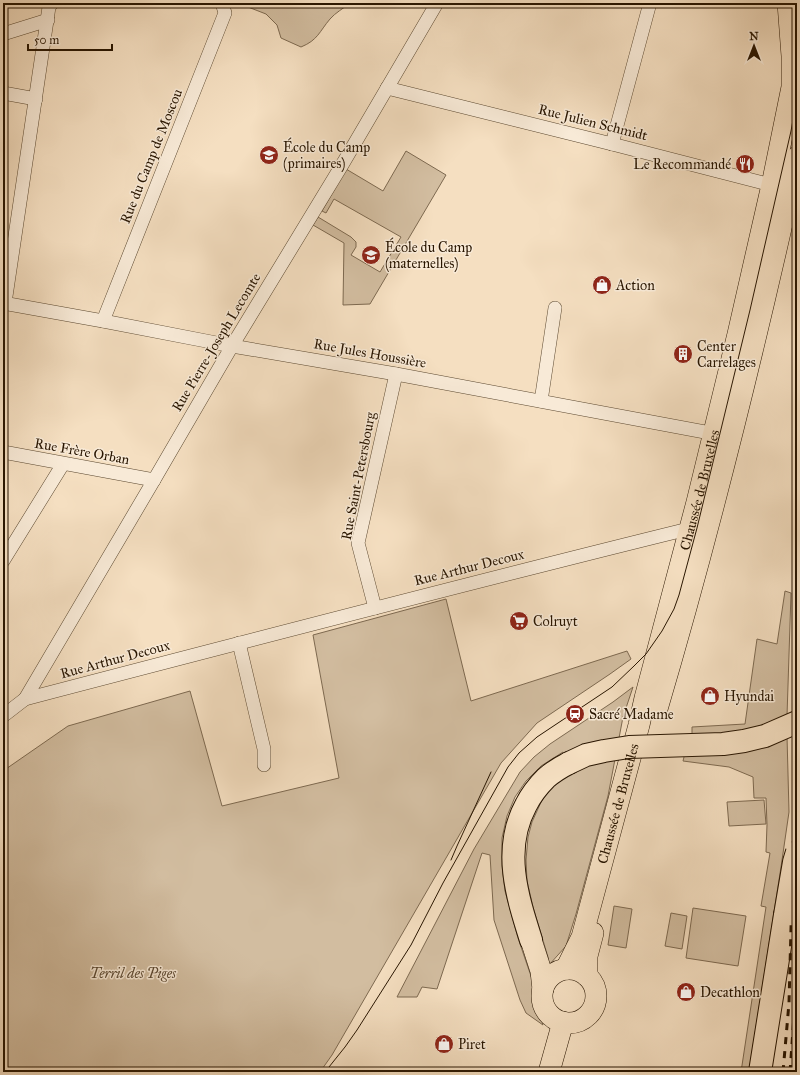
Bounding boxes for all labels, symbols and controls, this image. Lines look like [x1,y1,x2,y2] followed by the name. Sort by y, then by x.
[28,26,112,52] scale bar
[734,26,774,66] north arrow
[749,30,759,43] text: N
[34,33,59,47] text: 50 m
[117,86,186,226] street label: Rue du Camp de Moscou
[536,101,649,145] street label: Rue Julien Schmidt
[283,137,370,173] place label: École du Camp (primaires)
[258,144,280,166] school or university icon: École du Camp (primaires)
[734,153,756,175] restaurant icon: Le Recommandé
[633,156,731,173] place label: Le Recommandé
[385,237,472,273] place label: École du Camp (maternelles)
[360,244,382,266] school or university icon: École du Camp (maternelles)
[168,270,265,415] street label: Rue Pierre-Joseph Lecomte
[591,274,613,296] shop icon: Action
[615,277,655,294] place label: Action
[312,335,428,373] street label: Rue Jules Houssière
[697,338,756,371] place label: Center Carrelages
[672,343,694,365] building icon: Center Carrelages
[338,410,379,541] street label: Rue Saint-Petersbourg
[677,428,723,552] street label: Chaussée de Bruxelles
[33,435,131,468] street label: Rue Frère Orban
[412,545,527,589] street label: Rue Arthur Decoux
[508,610,530,632] supermarket icon: Colruyt
[533,613,578,630] place label: Colruyt
[58,636,173,682] street label: Rue Arthur Decoux
[699,685,721,707] shop icon: Hyundai
[724,688,774,705] place label: Hyundai
[564,703,586,725] station icon: Sacré Madame
[589,706,674,723] place label: Sacré Madame
[594,742,643,866] street label: Chaussée de Bruxelles
[90,965,177,982] park label: Terril des Piges
[675,981,697,1003] shop icon: Decathlon
[700,984,760,1001] place label: Decathlon
[433,1033,455,1055] shop icon: Piret
[458,1036,486,1053] place label: Piret

